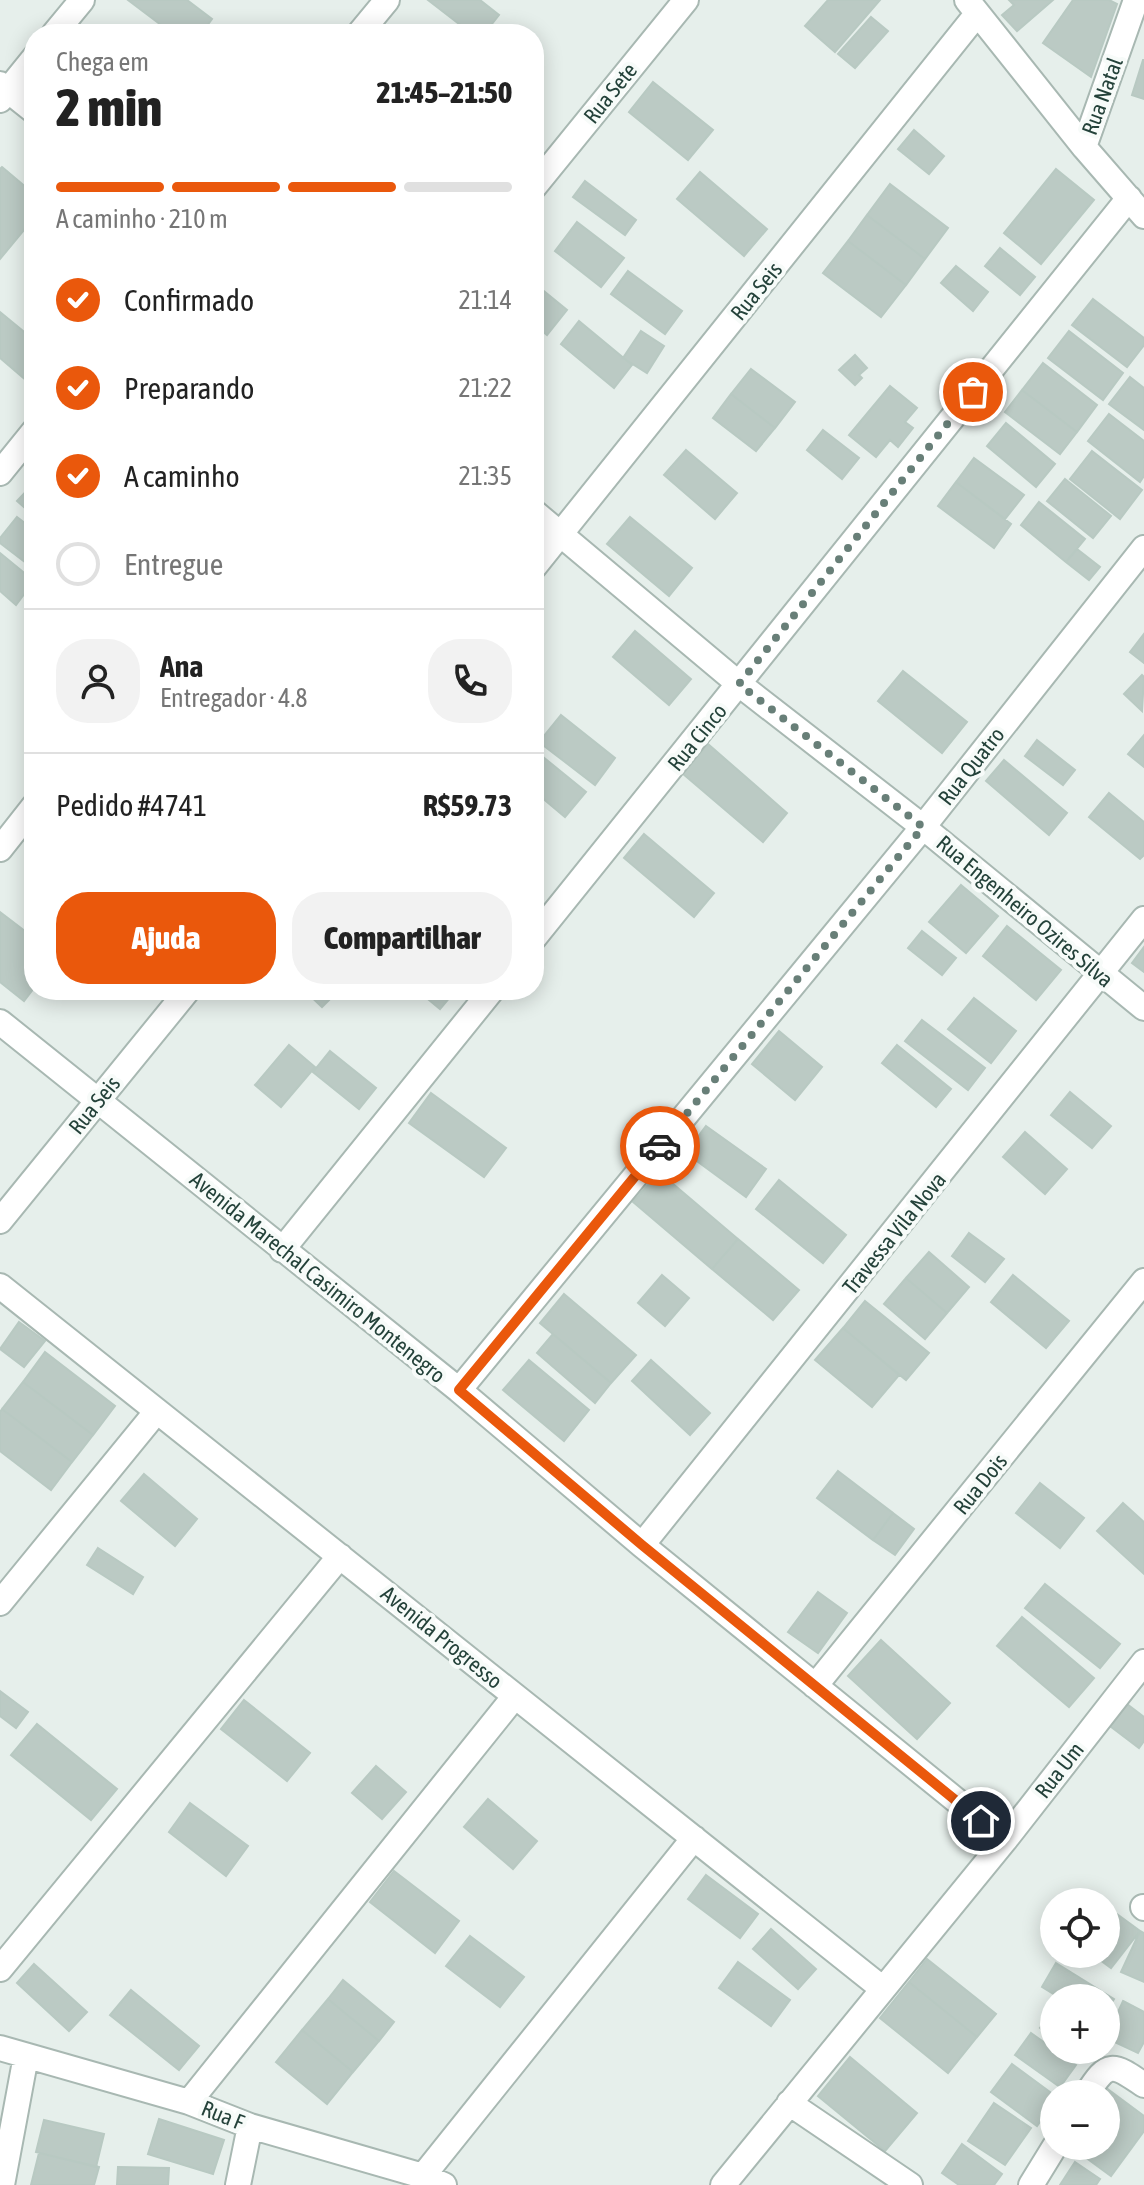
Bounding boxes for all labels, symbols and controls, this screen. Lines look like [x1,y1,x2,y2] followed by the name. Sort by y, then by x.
[56,47,149,77] text: Chega em
[1076,54,1128,138] street label: Rua Natal
[578,58,642,128] street label: Rua Sete
[377,75,512,109] text: 21:45–21:50
[56,77,162,137] text: 2 min
[56,204,228,234] text: A caminho · 210 m
[725,257,787,325] street label: Rua Seis
[56,278,100,322] icon: check
[124,283,254,317] text: Confirmado
[458,285,512,315] text: 21:14
[939,358,1007,426] pin
[56,366,100,410] icon: check
[951,370,995,414] icon: bag
[124,371,254,405] text: Preparando
[458,373,512,403] text: 21:22
[56,454,100,498] icon: check
[124,459,240,493] text: A caminho
[458,461,512,491] text: 21:35
[124,547,223,581] text: Entregue
[56,639,140,723] button: person
[428,639,512,723] button: phone
[160,649,203,683] text: Ana
[160,683,307,713] text: Entregador · 4.8
[662,698,732,776] street label: Rua Cinco
[933,722,1009,810] street label: Rua Quatro
[56,788,207,822] text: Pedido #4741
[423,788,512,822] text: R$59.73
[932,830,1118,992] street label: Rua Engenheiro Ozires Silva
[56,892,276,984] button: Ajuda
[292,892,512,984] button: Compartilhar
[63,1071,125,1139] street label: Rua Seis
[620,1106,700,1186] courier
[638,1124,682,1168] icon: car
[185,1166,451,1388] street label: Avenida Marechal Casimiro Montenegro
[837,1167,951,1299] street label: Travessa Vila Nova
[948,1448,1012,1520] street label: Rua Dois
[376,1580,508,1694] street label: Avenida Progresso
[1029,1737,1089,1803] street label: Rua Um
[947,1787,1015,1855] pin
[959,1799,1003,1843] icon: home
[1040,1888,1120,2160] map controls
[1040,1888,1120,1968] button: locate
[1040,1984,1120,2064] button: +
[1040,2080,1120,2160] button: −
[198,2095,248,2135] street label: Rua F

